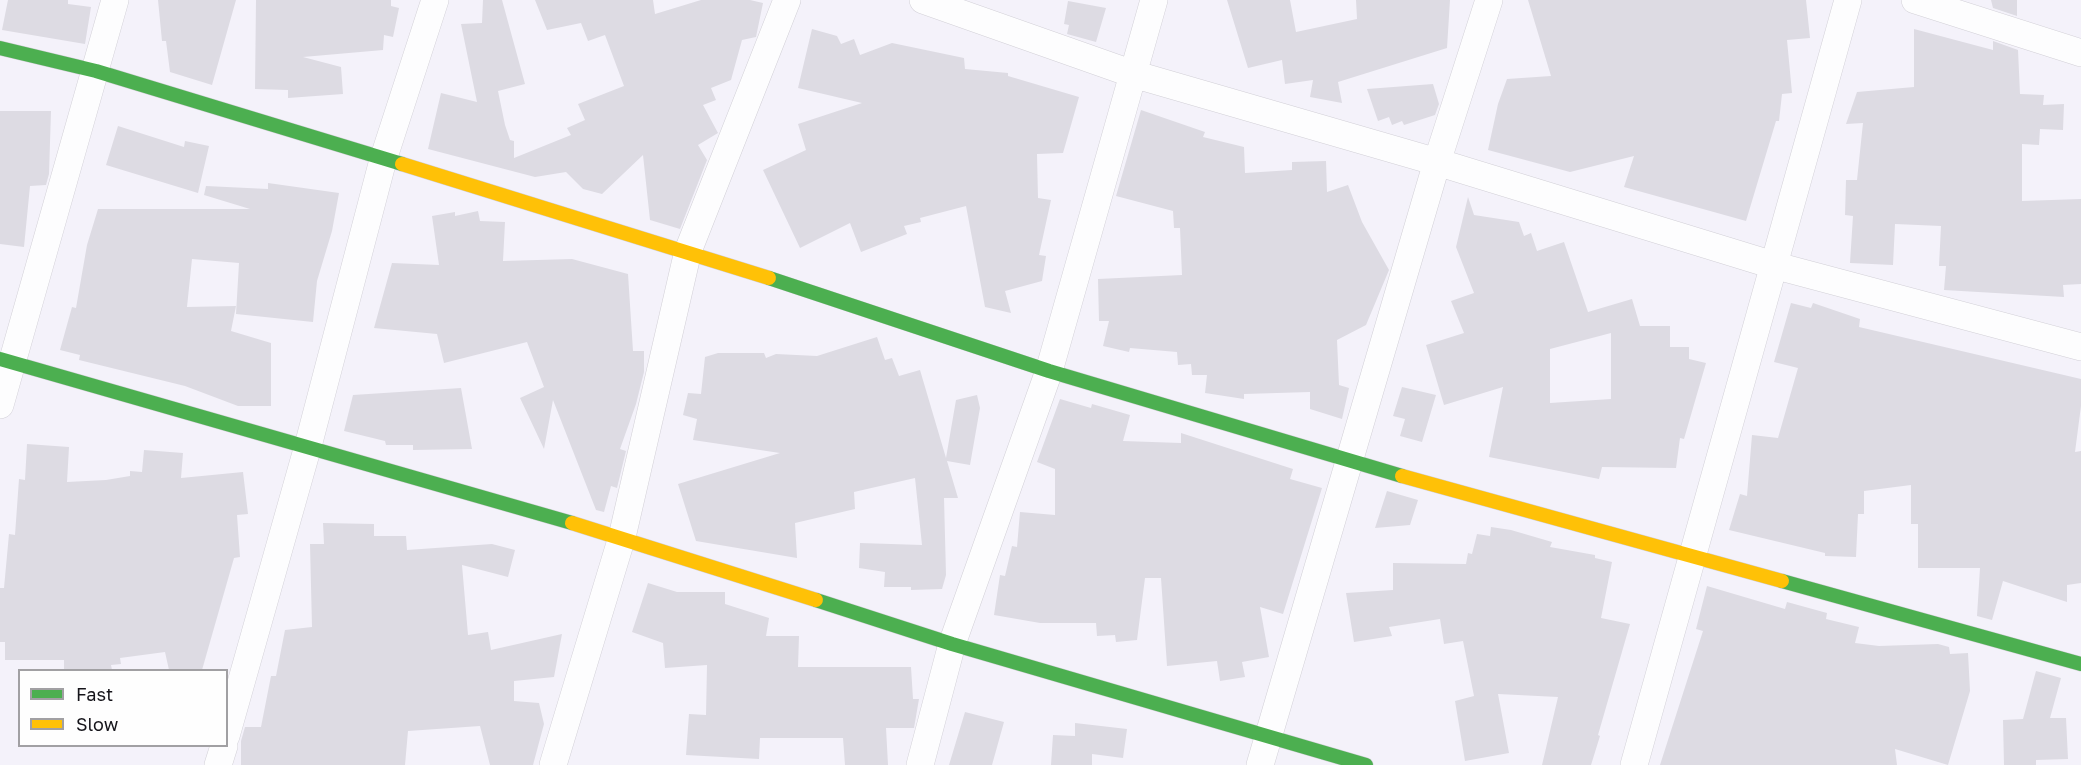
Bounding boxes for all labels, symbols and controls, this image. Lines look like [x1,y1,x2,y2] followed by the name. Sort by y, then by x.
[18,669,228,747] legend
[76,683,113,705] text: Fast
[76,713,118,735] text: Slow

